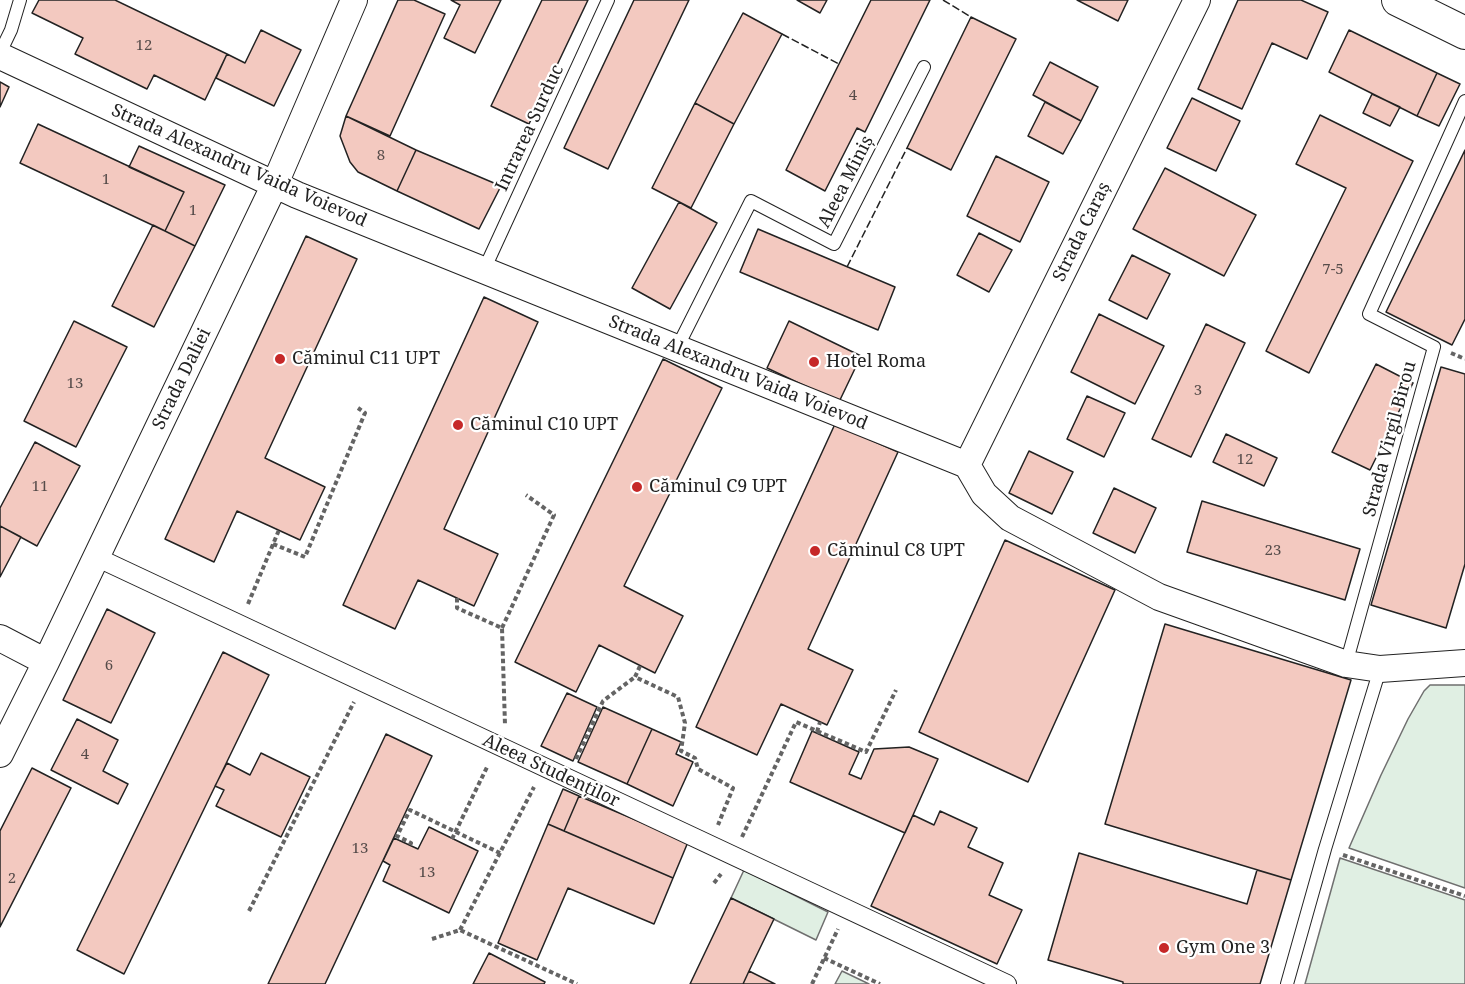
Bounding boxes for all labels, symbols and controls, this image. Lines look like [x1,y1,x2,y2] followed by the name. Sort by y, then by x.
[136,37,152,55] house number: 12
[491,61,569,195] street label: Intrarea Surduc
[849,87,857,105] house number: 4
[108,100,370,232] street label: Strada Alexandru Vaida Voievod
[814,132,878,232] street label: Aleea Miniș
[377,147,385,165] house number: 8
[102,171,110,189] house number: 1
[1049,179,1115,285] street label: Strada Caraș
[189,202,197,220] house number: 1
[1322,261,1344,279] house number: 7-5
[605,311,871,435] street label: Strada Alexandru Vaida Voievod
[148,325,216,433] street label: Strada Daliei
[292,348,440,370] place label: Căminul C11 UPT
[826,351,926,373] place label: Hotel Roma
[273,352,287,366] marker: Căminul C11 UPT
[807,355,821,369] marker: Hotel Roma
[1359,359,1421,519] street label: Strada Virgil Birou
[67,375,83,393] house number: 13
[1194,382,1202,400] house number: 3
[470,414,618,436] place label: Căminul C10 UPT
[451,418,465,432] marker: Căminul C10 UPT
[1237,451,1253,469] house number: 12
[649,476,787,498] place label: Căminul C9 UPT
[32,478,48,496] house number: 11
[630,480,644,494] marker: Căminul C9 UPT
[827,540,965,562] place label: Căminul C8 UPT
[1265,542,1281,560] house number: 23
[808,544,822,558] marker: Căminul C8 UPT
[105,657,113,675] house number: 6
[479,730,623,812] street label: Aleea Studenților
[81,746,89,764] house number: 4
[352,840,368,858] house number: 13
[419,864,435,882] house number: 13
[8,870,16,888] house number: 2
[1176,937,1270,959] place label: Gym One 3
[1157,941,1171,955] marker: Gym One 3

